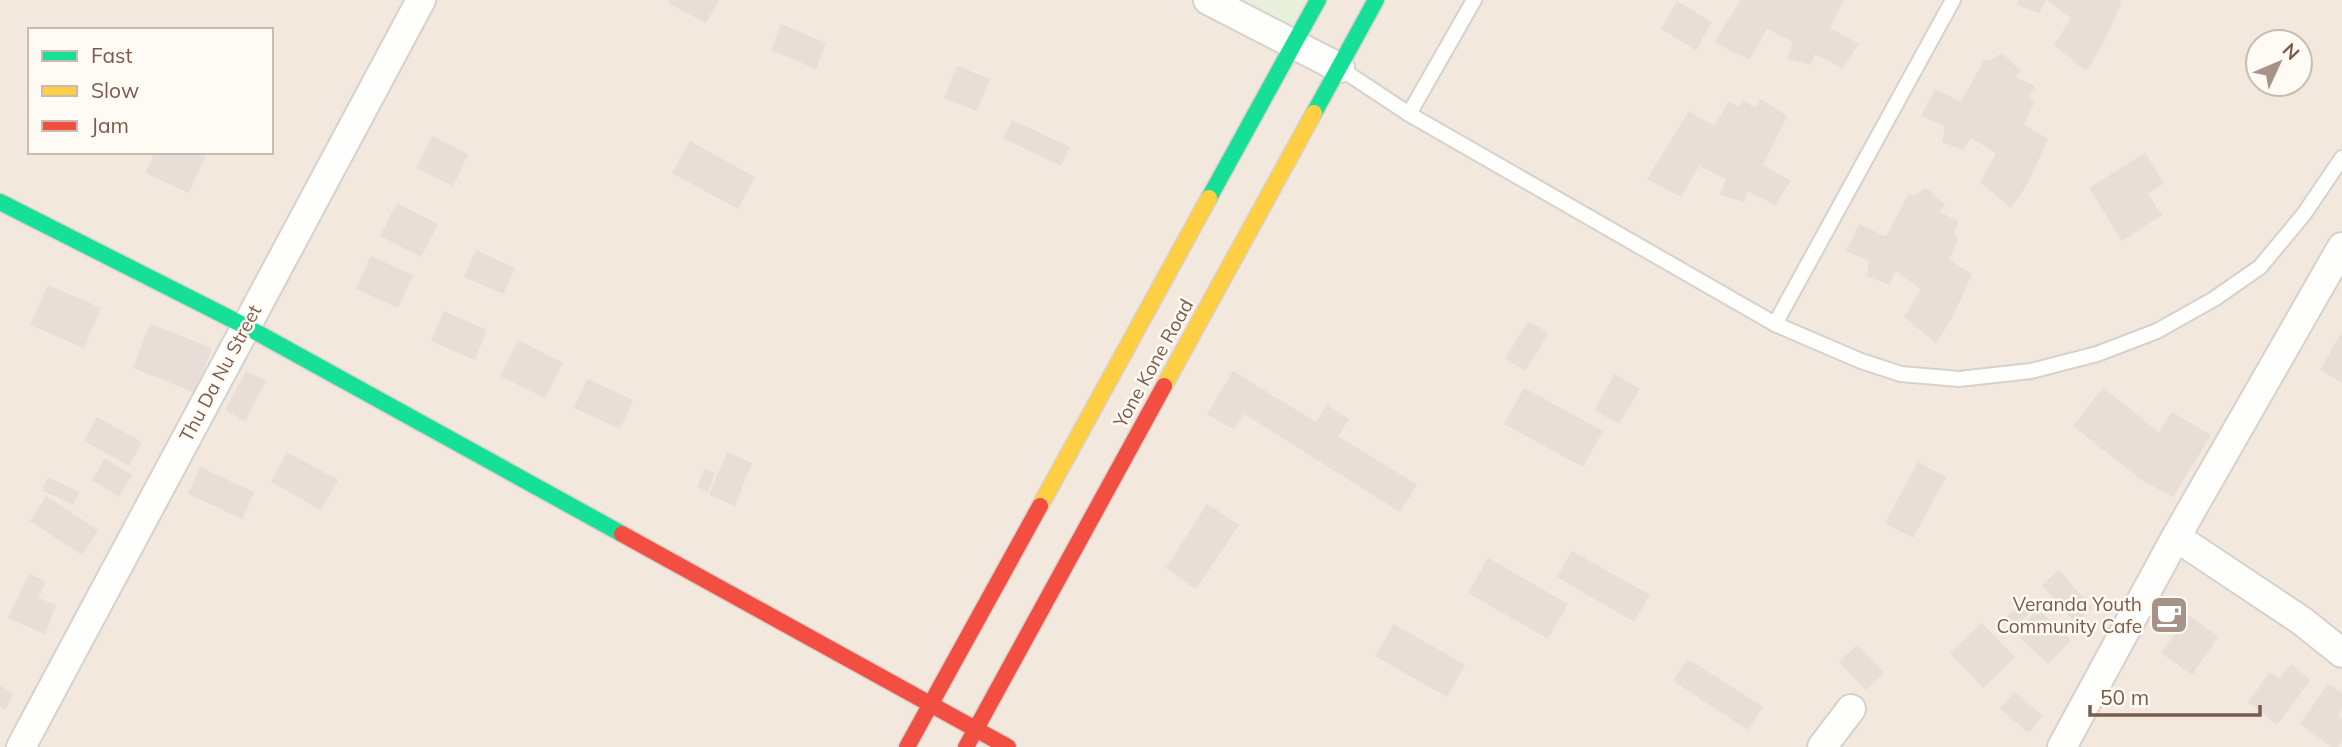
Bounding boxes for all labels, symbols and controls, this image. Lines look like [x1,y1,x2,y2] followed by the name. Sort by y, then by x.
[28,28,273,154] legend
[2244,28,2314,98] north arrow
[2278,38,2305,65] text: N
[91,42,133,68] text: Fast
[91,77,139,103] text: Slow
[91,112,129,138] text: Jam
[1107,295,1198,432] street label: Yone Kone Road
[174,300,266,446] street label: Thu Da Nu Street
[1996,592,2142,638] place label: Veranda Youth Community Cafe
[2148,594,2190,636] cafe icon: Veranda Youth Community Cafe
[2090,674,2260,718] scale bar
[2100,684,2149,710] text: 50 m

